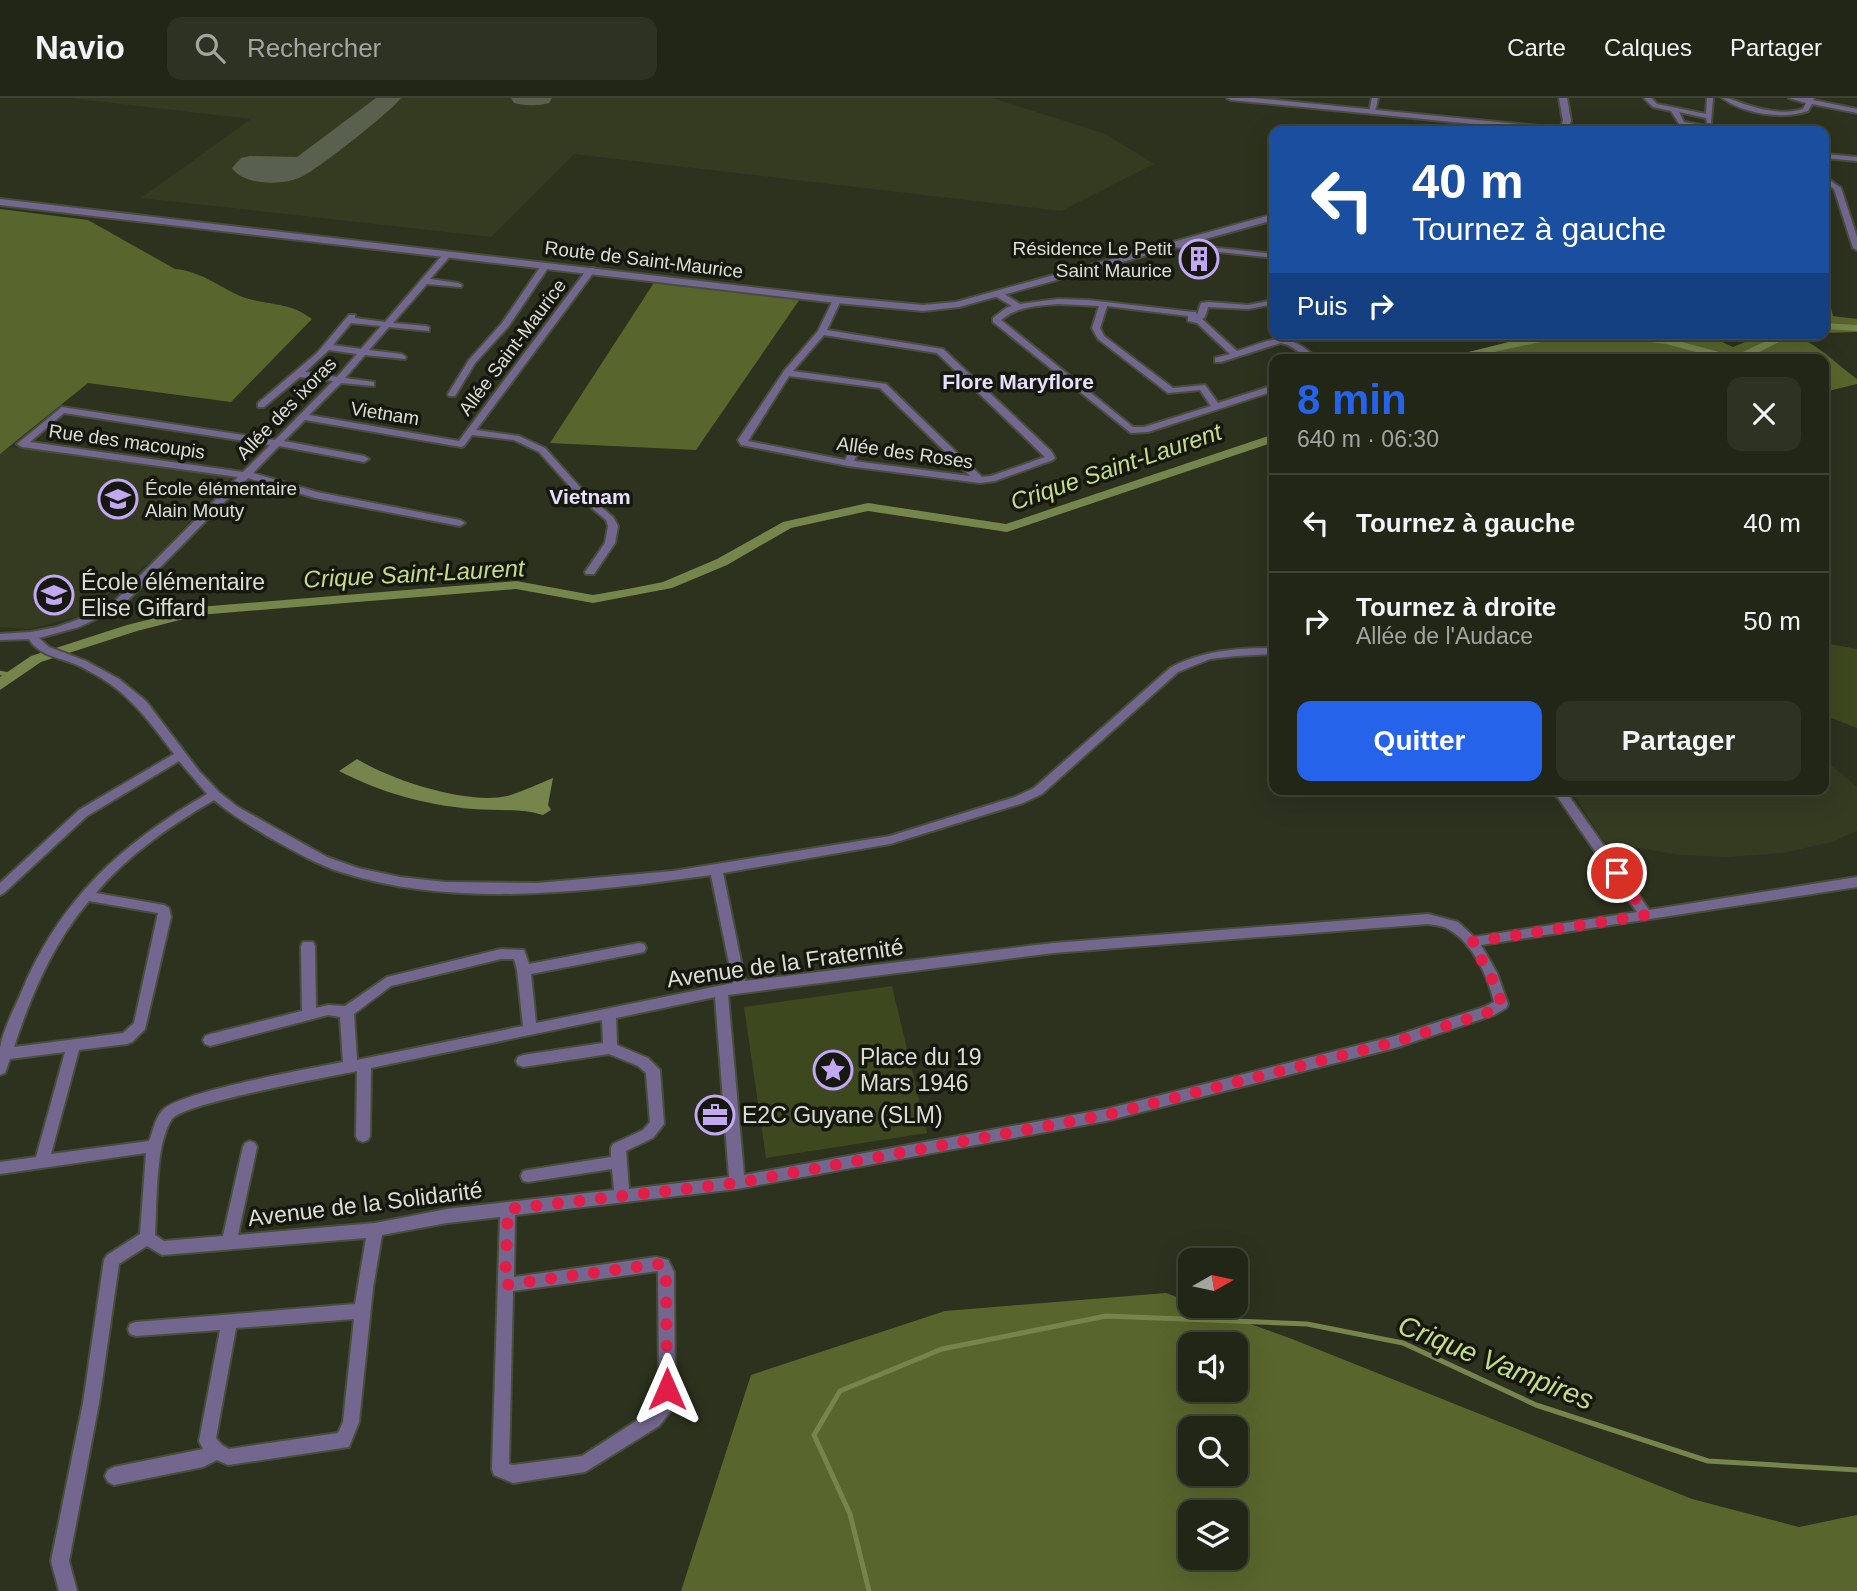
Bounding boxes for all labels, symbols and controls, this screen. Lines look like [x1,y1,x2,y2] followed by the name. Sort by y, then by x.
[167,17,657,80] search box
[35,29,125,66] text: Navio
[191,29,229,67] icon: search
[247,33,381,63] text: Rechercher
[1507,34,1566,61] text: Carte
[1604,34,1692,61] text: Calques
[1730,34,1822,61] text: Partager
[1297,154,1388,245] icon: left
[1412,154,1524,208] text: 40 m
[1412,211,1666,247] text: Tournez à gauche
[544,237,744,282] street label: Route de Saint-Maurice
[1013,238,1173,281] place label: Résidence Le Petit Saint Maurice
[1178,238,1220,280] building icon: Résidence Le Petit Saint Maurice
[454,275,570,419] street label: Allée Saint-Maurice
[1362,287,1400,325] icon: right
[1297,291,1348,321] text: Puis
[232,353,340,464] street label: Allée des ixoras
[942,370,1094,393] district label: Flore Maryflore
[1297,376,1407,423] text: 8 min
[1727,377,1801,451] button: close
[349,398,421,429] street label: Vietnam
[1007,417,1226,515] water label: Crique Saint-Laurent
[48,420,206,463] street label: Rue des macoupis
[1297,426,1439,452] text: 640 m · 06:30
[835,433,974,472] street label: Allée des Roses
[97,478,139,520] school or university icon: École élémentaire Alain Mouty
[145,478,297,521] place label: École élémentaire Alain Mouty
[549,485,631,508] district label: Vietnam
[1297,504,1335,542] icon: left
[1356,508,1575,538] text: Tournez à gauche
[1743,508,1801,538] text: 40 m
[303,554,527,593] water label: Crique Saint-Laurent
[81,569,265,621] place label: École élémentaire Elise Giffard
[33,574,75,616] school or university icon: École élémentaire Elise Giffard
[1356,592,1556,622] text: Tournez à droite
[1297,602,1335,640] icon: right
[1743,606,1801,636] text: 50 m
[1356,623,1533,649] text: Allée de l'Audace
[1297,701,1542,781] button: Quitter
[1556,701,1801,781] button: Partager
[1587,843,1647,903] pin
[1598,854,1636,892] icon: arrive
[665,934,905,992] street label: Avenue de la Fraternité
[860,1044,981,1096] place label: Place du 19 Mars 1946
[812,1049,854,1091] place icon: Place du 19 Mars 1946
[694,1094,736,1136] office icon: E2C Guyane (SLM)
[742,1102,943,1128] place label: E2C Guyane (SLM)
[246,1177,484,1231] street label: Avenue de la Solidarité
[1178,1248,1248,1318] north arrow
[1178,1248,1248,1570] map controls
[1394,1309,1598,1416] water label: Crique Vampires
[1178,1332,1248,1402] button: sound
[630,1352,704,1426] position arrow
[1178,1416,1248,1486] button: search
[1178,1500,1248,1570] button: layers

